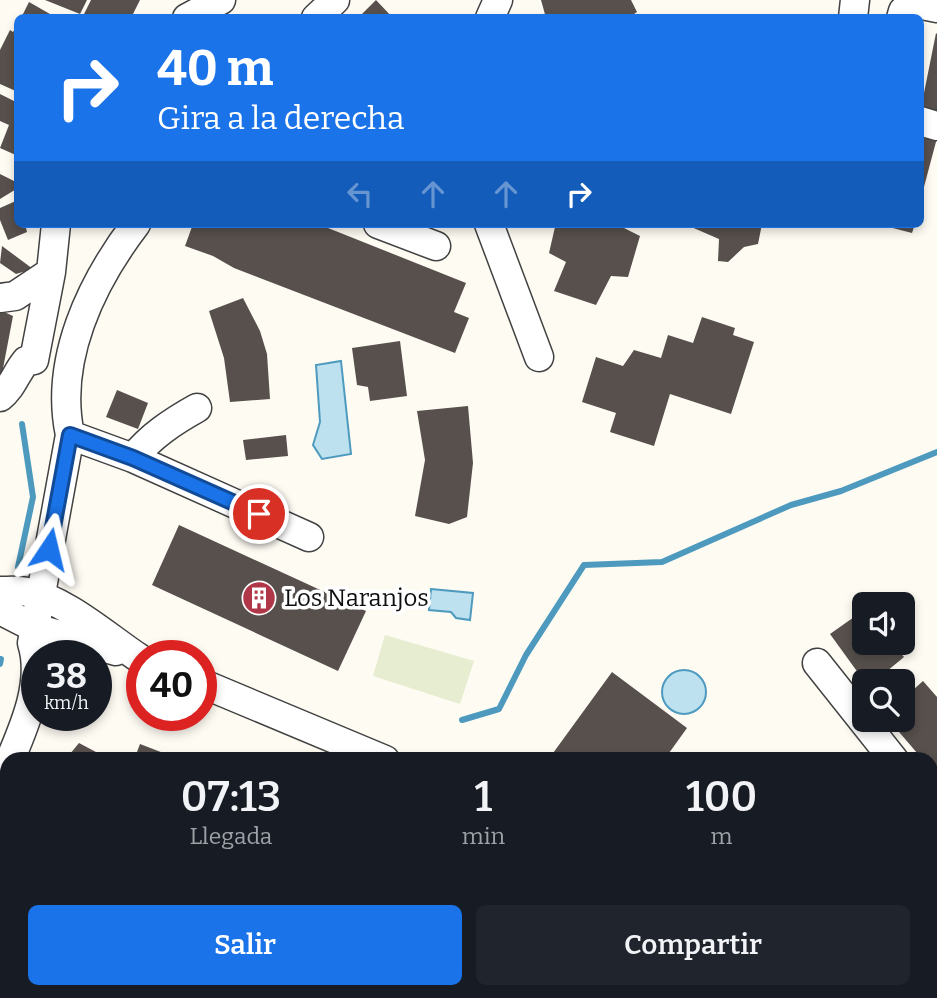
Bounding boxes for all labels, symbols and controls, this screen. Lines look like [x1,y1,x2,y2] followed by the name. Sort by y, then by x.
[157,39,274,98] text: 40 m
[42,42,133,133] icon: right
[157,99,404,137] text: Gira a la derecha
[341,175,379,213] icon: left
[414,175,452,213] icon: ahead
[487,175,525,213] icon: ahead
[560,175,598,213] icon: right
[229,484,289,544] pin
[240,495,278,533] icon: arrive
[12,512,86,586] position arrow
[240,579,278,617] building icon: Los Naranjos
[284,584,429,612] place label: Los Naranjos
[852,592,915,732] map controls
[852,592,915,655] button: sound
[126,640,217,731] speed limit sign: 40
[46,655,87,697] text: 38
[852,669,915,732] button: search
[44,692,89,714] text: km/h
[181,772,281,822] text: 07:13
[475,772,492,822] text: 1
[686,772,757,822] text: 100
[189,822,272,850] text: Llegada
[462,822,505,850] text: min
[711,822,733,850] text: m
[28,905,462,985] button: Salir
[476,905,910,985] button: Compartir

